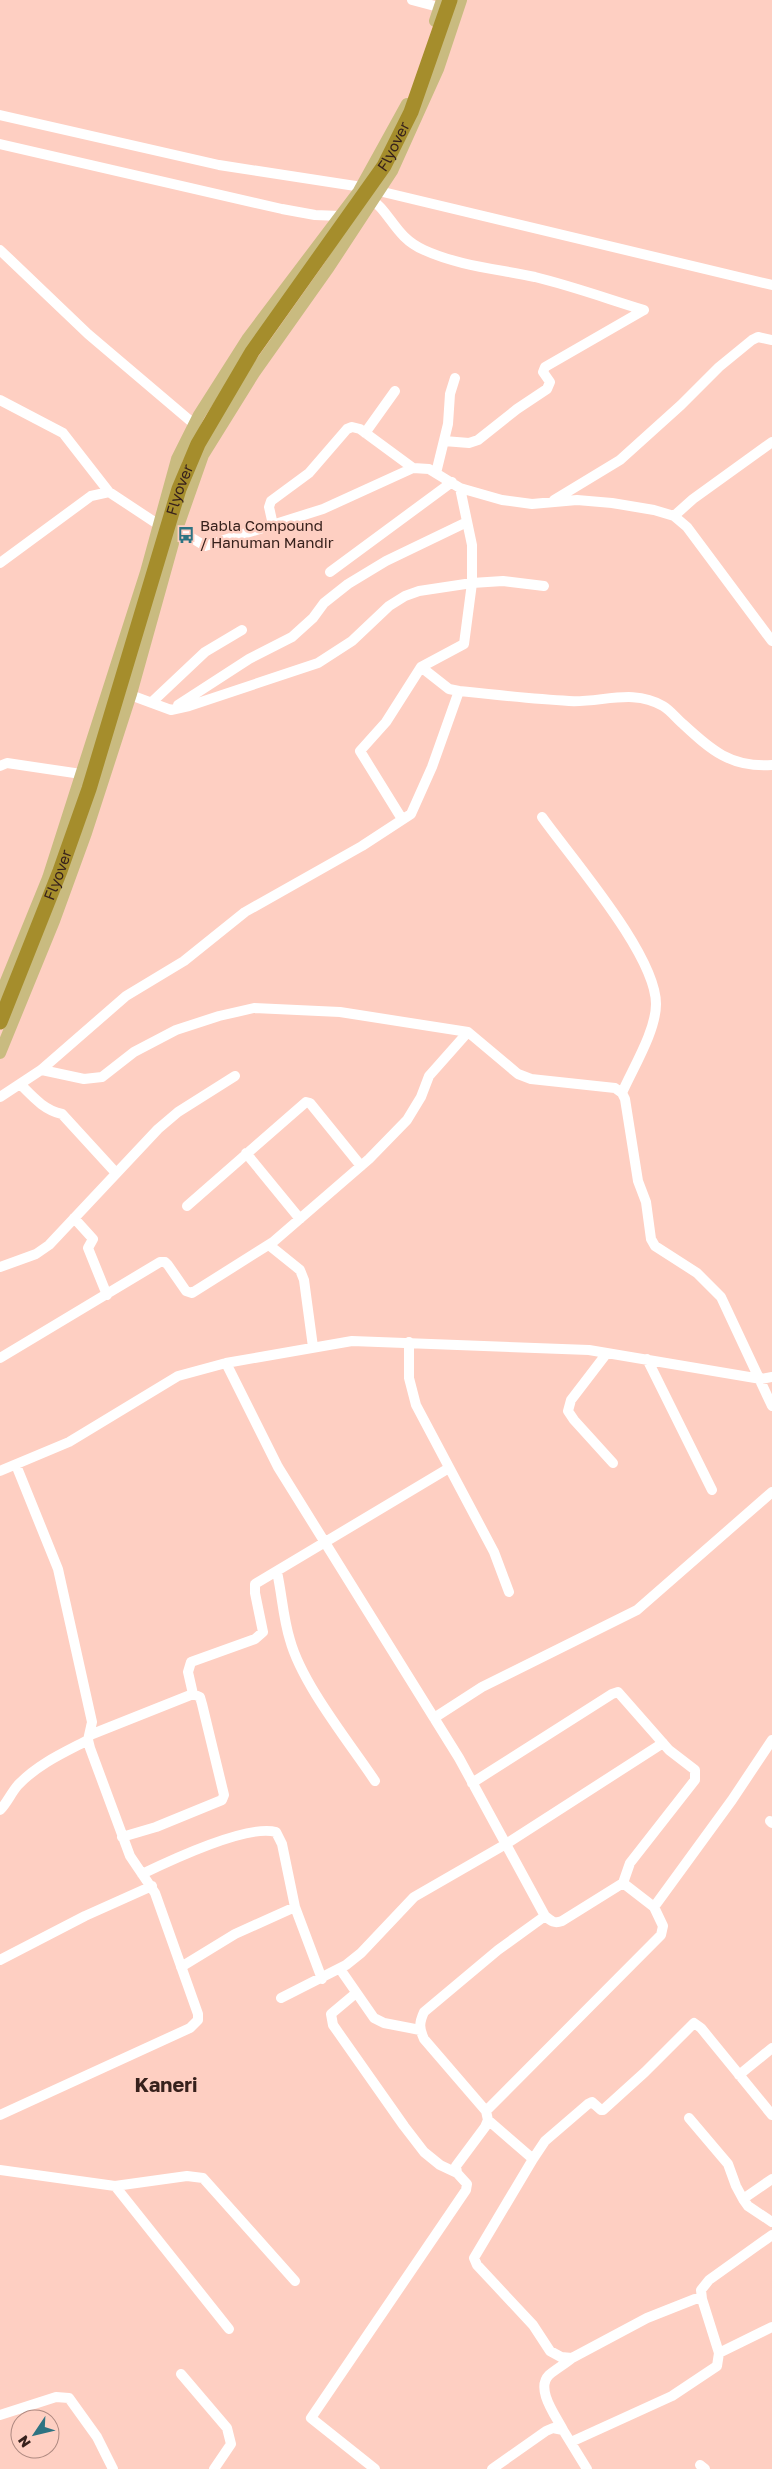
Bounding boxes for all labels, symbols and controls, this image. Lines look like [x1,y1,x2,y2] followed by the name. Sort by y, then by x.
[373,118,413,174] street label: Flyover
[162,461,196,517] street label: Flyover
[200,516,334,551] place label: Babla Compound / Hanuman Mandir
[176,525,196,545] bus stop icon: Babla Compound / Hanuman Mandir
[39,847,75,903] street label: Flyover
[134,2072,198,2096] district label: Kaneri
[10,2409,60,2459] north arrow
[14,2433,34,2451] text: N

